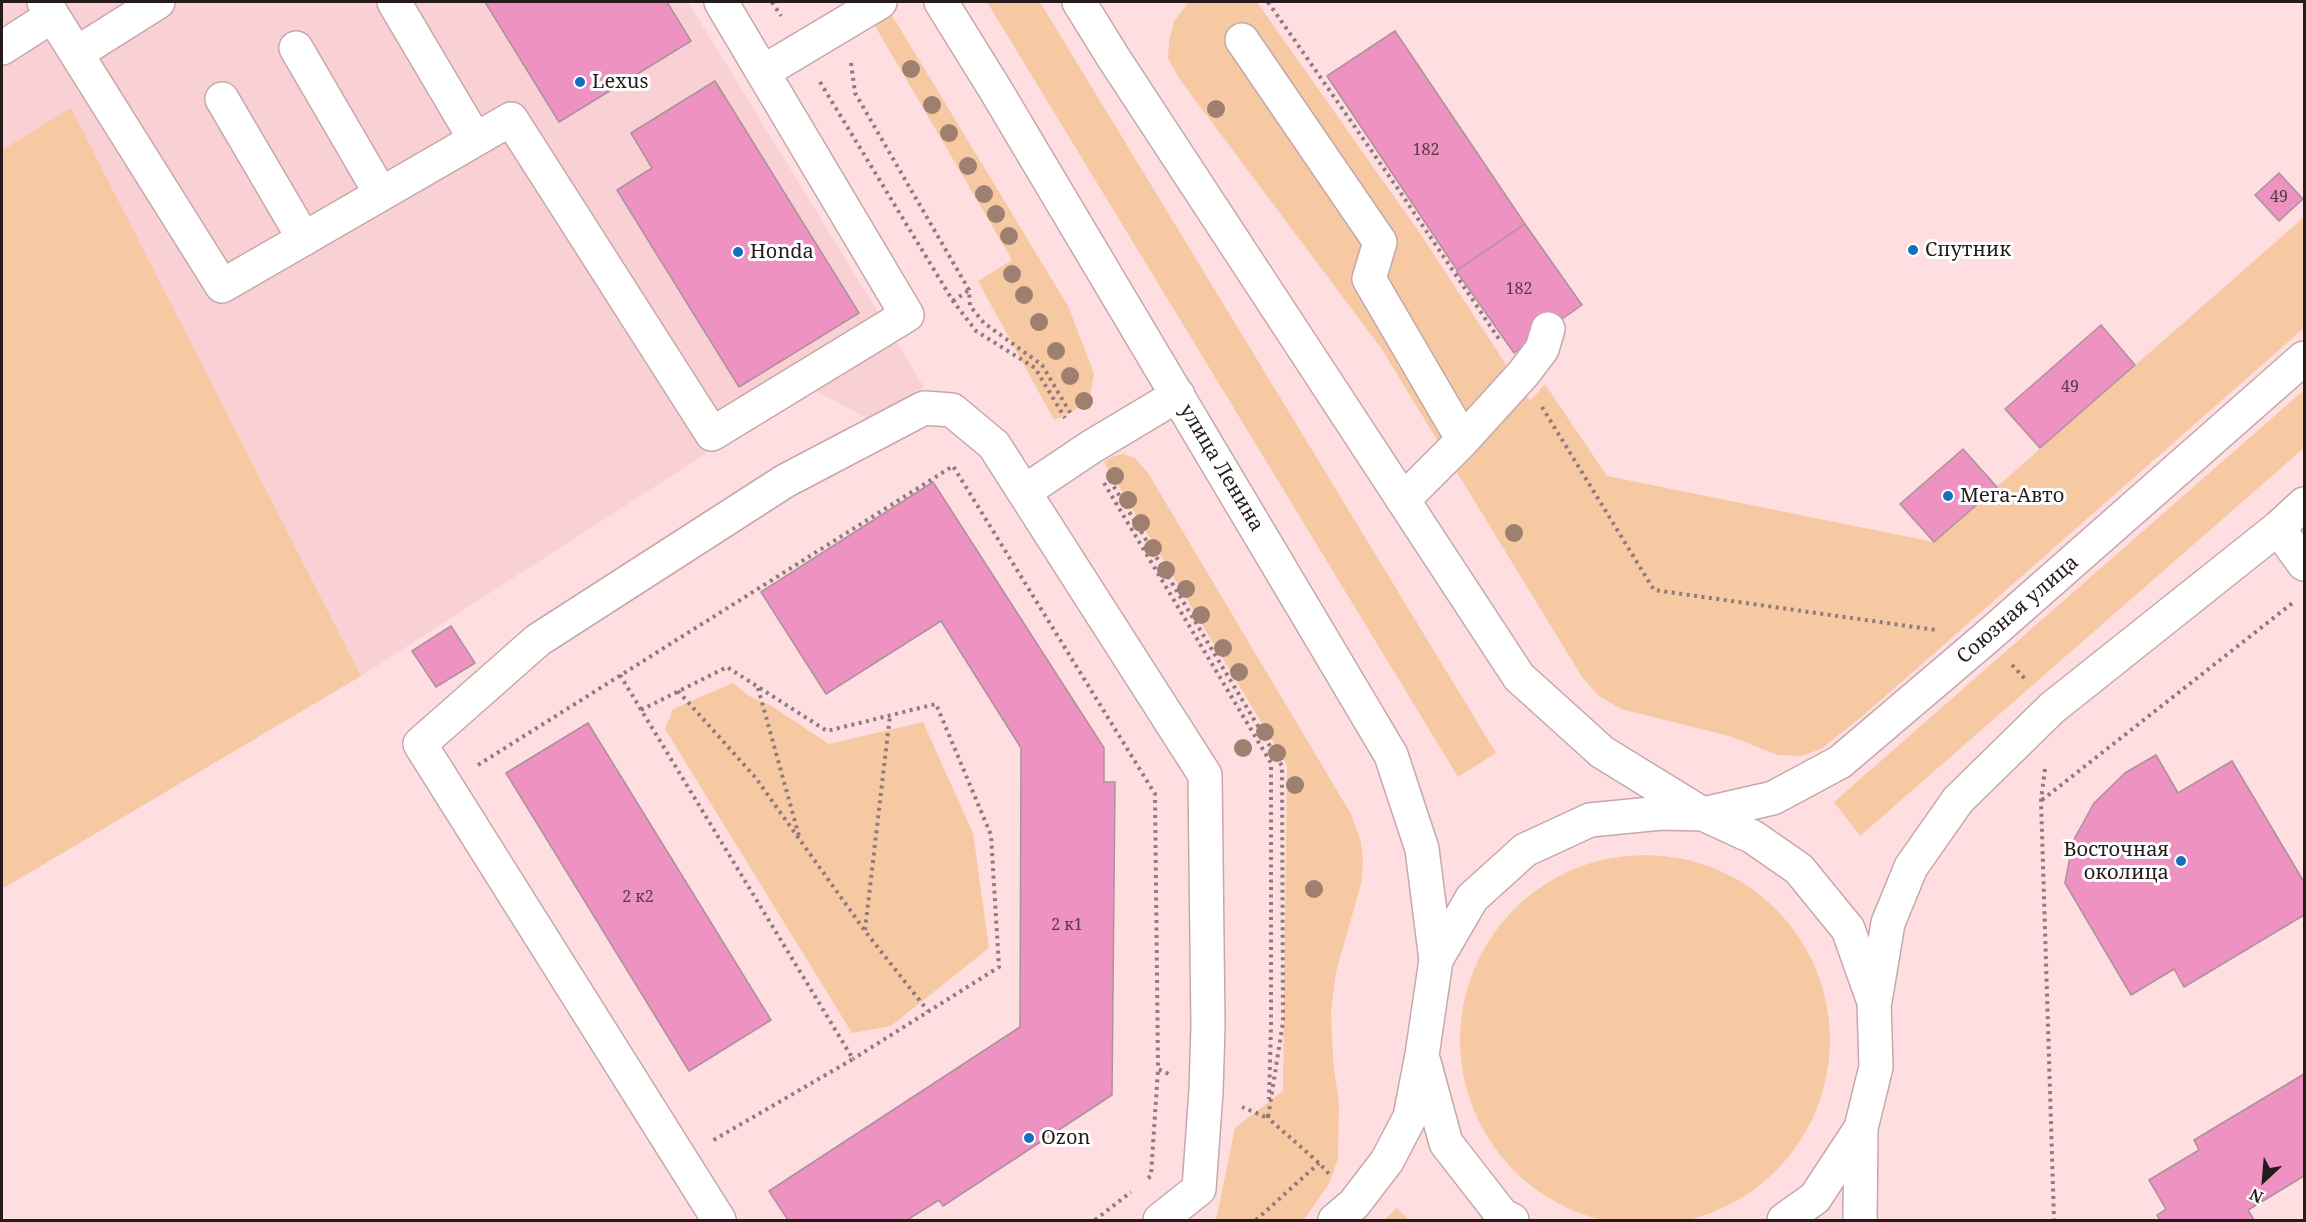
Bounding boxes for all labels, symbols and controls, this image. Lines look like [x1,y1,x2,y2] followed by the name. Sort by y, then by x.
[592,70,648,94] place label: Lexus
[573,75,587,89] marker: Lexus
[1413,140,1439,160] house number: 182
[2270,187,2288,207] house number: 49
[1925,238,2011,262] place label: Спутник
[750,240,814,264] place label: Honda
[1906,243,1920,257] marker: Спутник
[731,245,745,259] marker: Honda
[1506,279,1532,299] house number: 182
[2061,377,2079,397] house number: 49
[1174,400,1268,536] street label: улица Ленина
[1960,484,2064,508] place label: Мега-Авто
[1941,489,1955,503] marker: Мега-Авто
[1952,551,2084,669] street label: Союзная улица
[2064,838,2169,885] place label: Восточная околица
[2174,854,2188,868] marker: Восточная околица
[622,887,654,907] house number: 2 к2
[1051,915,1083,935] house number: 2 к1
[1041,1126,1090,1150] place label: Ozon
[1022,1131,1036,1145] marker: Ozon
[2234,1150,2294,1210] north arrow
[2246,1184,2267,1209] text: N

